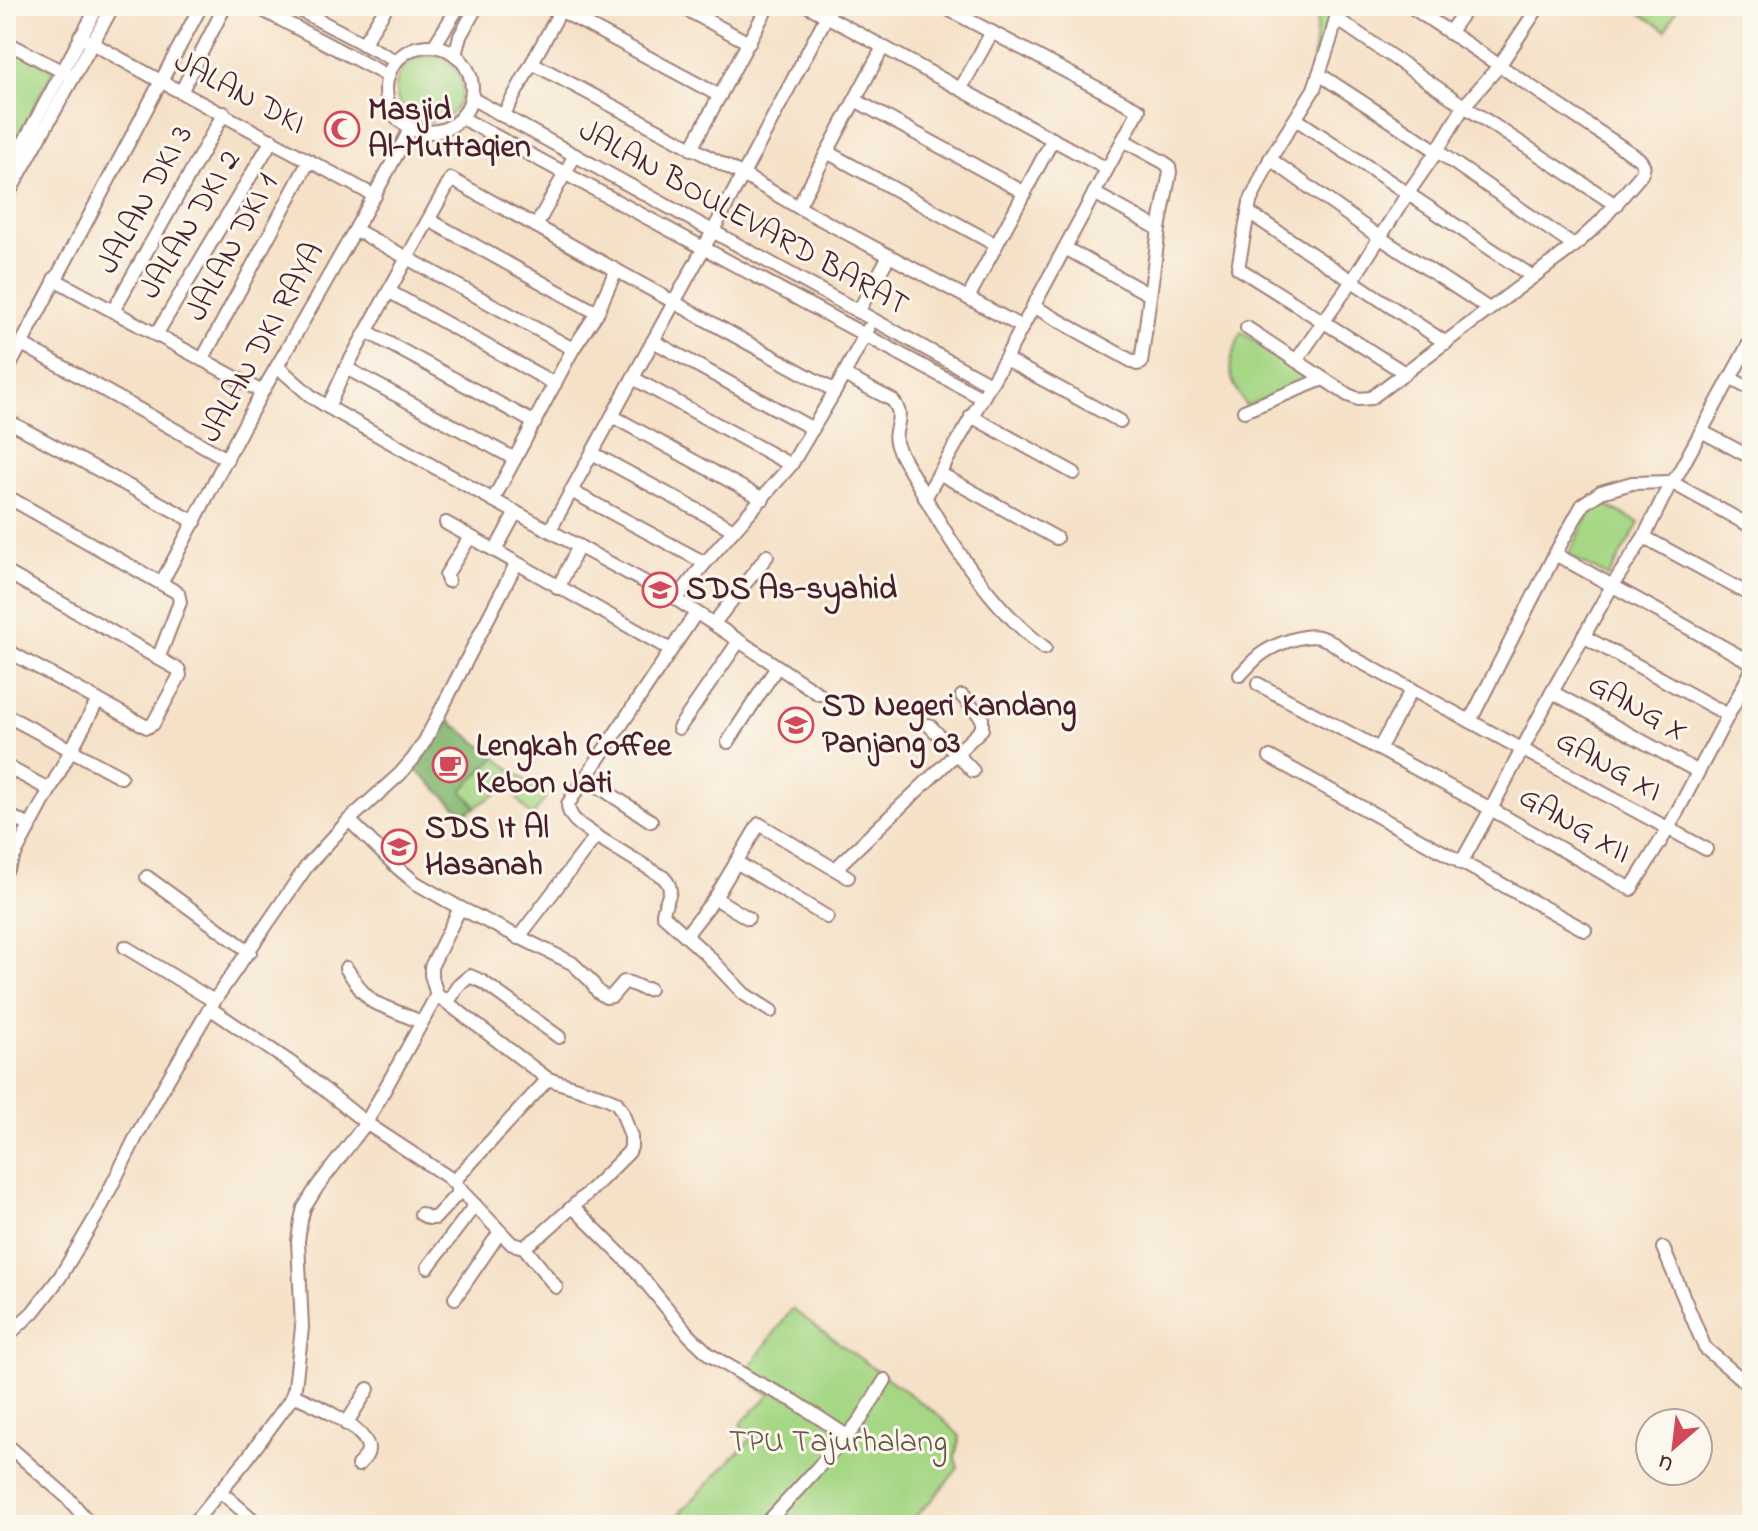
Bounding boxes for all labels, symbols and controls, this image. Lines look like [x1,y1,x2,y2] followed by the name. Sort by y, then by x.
[165,40,313,148] street label: JALAN DKI
[368,88,531,172] place label: Masjid Al-Muttaqien
[569,108,917,330] street label: JALAN BOULEVARD BARAT
[323,110,361,148] mosque icon: Masjid Al-Muttaqien
[86,117,206,283] street label: JALAN DKI 3
[128,141,254,309] street label: JALAN DKI 2
[174,166,292,330] street label: JALAN DKI 1
[188,234,338,452] street label: JALAN DKI RAYA
[686,567,897,615] place label: SDS As-syahid
[641,571,679,609] school or university icon: SDS As-syahid
[1578,662,1696,756] street label: GANG X
[822,684,1076,769] place label: SD Negeri Kandang Panjang 03
[777,706,815,744] school or university icon: SD Negeri Kandang Panjang 03
[1546,718,1670,816] street label: GANG XI
[476,724,673,808] place label: Lengkah Coffee Kebon Jati
[431,746,469,784] cafe icon: Lengkah Coffee Kebon Jati
[1509,775,1639,877] street label: GANG XII
[425,806,549,890] place label: SDS It Al Hasanah
[380,828,418,866] school or university icon: SDS It Al Hasanah
[1634,1407,1714,1487] north arrow
[729,1420,947,1467] park label: TPU Tajurhalang
[1652,1445,1680,1479] text: U

